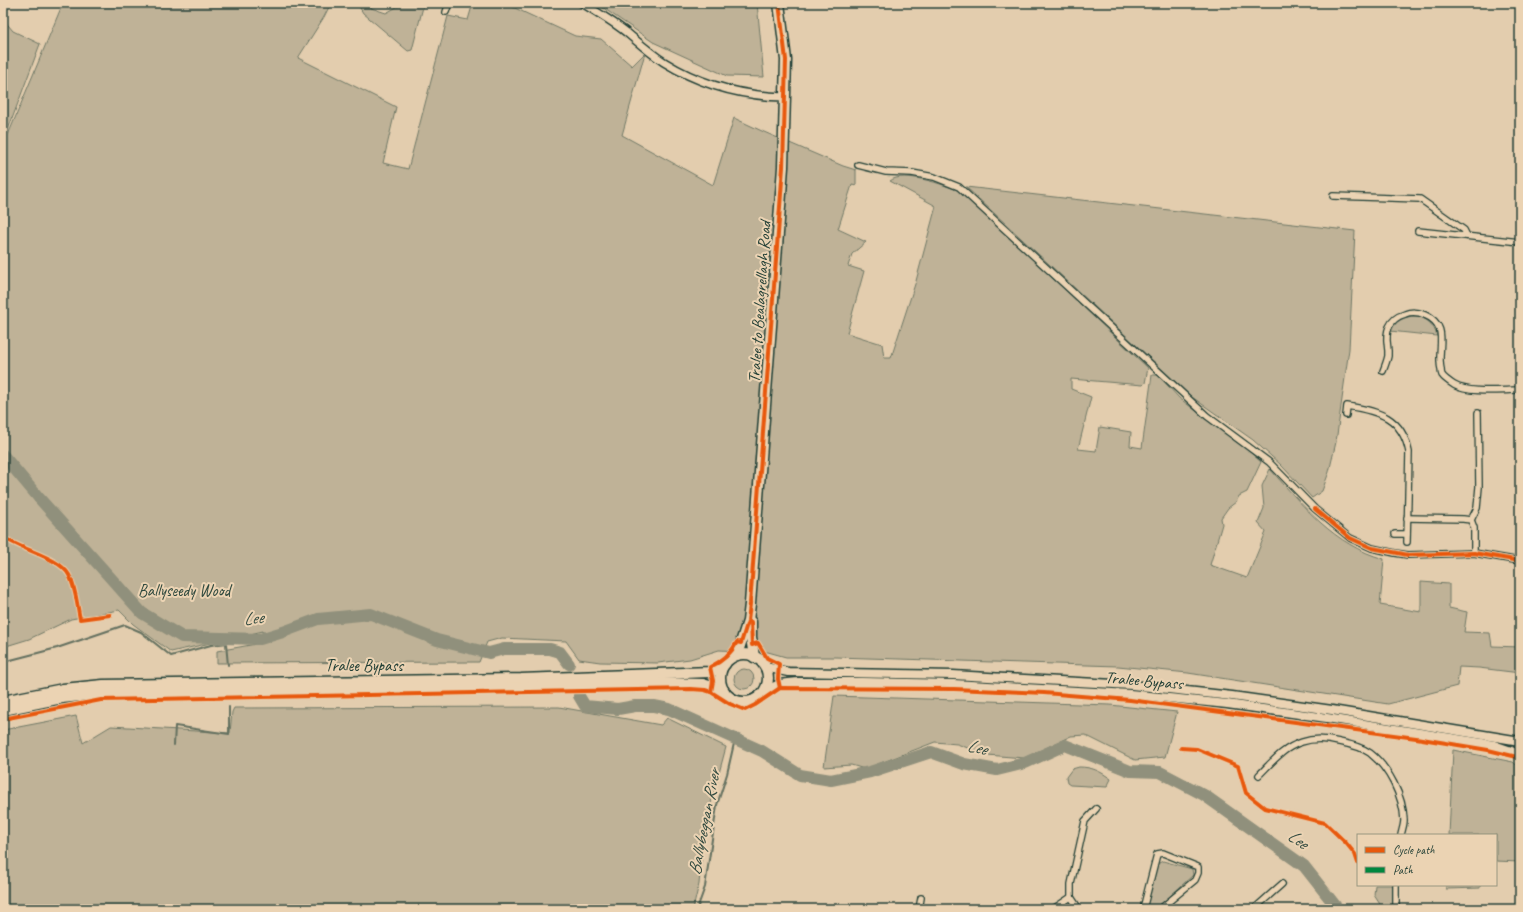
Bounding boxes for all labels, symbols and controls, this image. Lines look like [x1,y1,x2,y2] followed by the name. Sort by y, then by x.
[743,217,776,384] street label: Tralee to Bealagrellagh Road
[138,580,232,601] park label: Ballyseedy Wood
[242,606,267,630] water label: Lee
[325,655,405,676] street label: Tralee Bypass
[1104,667,1186,695] street label: Tralee Bypass
[965,734,992,760] water label: Lee
[683,764,726,877] water label: Ballybeggan River
[1284,824,1315,855] water label: Lee
[1357,834,1497,886] legend
[1393,842,1435,858] text: Cycle path
[1393,862,1413,878] text: Path

